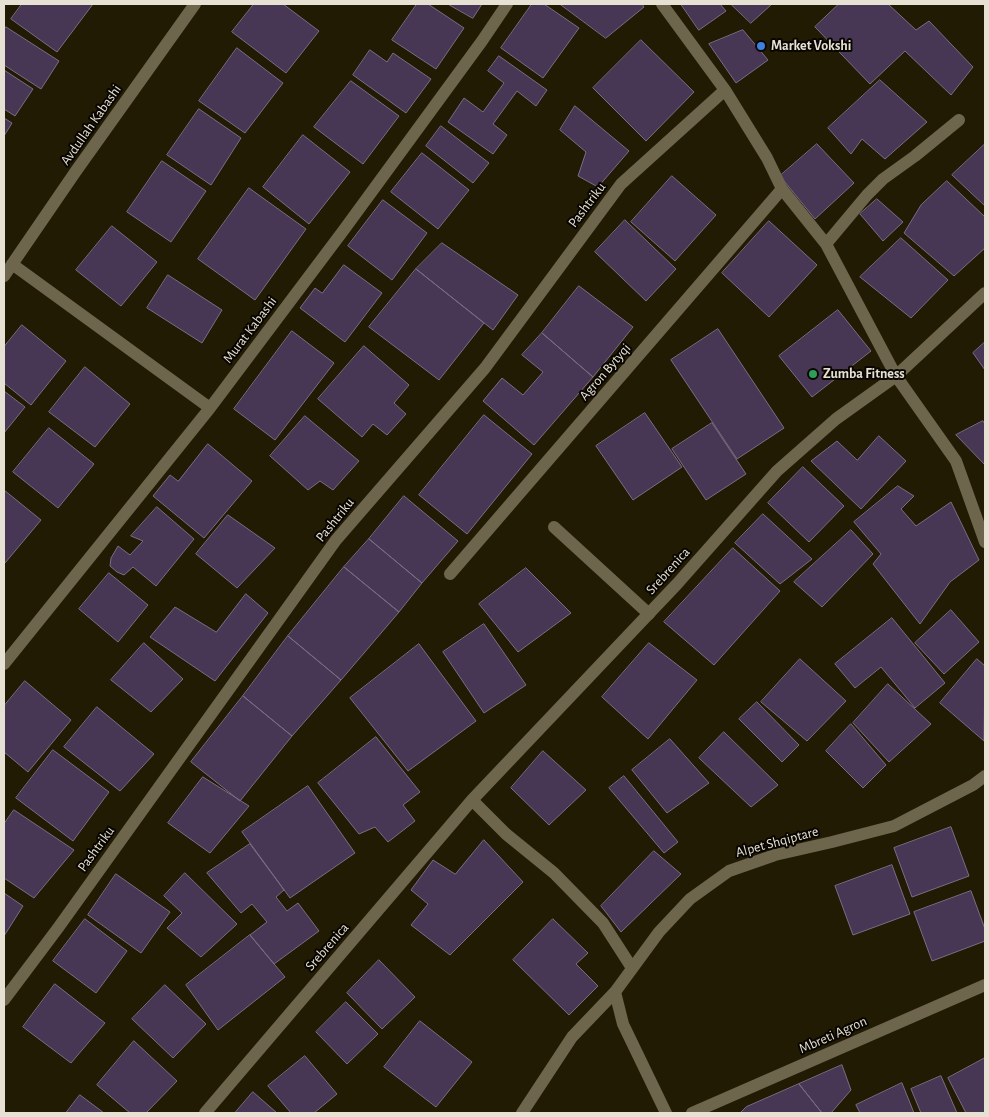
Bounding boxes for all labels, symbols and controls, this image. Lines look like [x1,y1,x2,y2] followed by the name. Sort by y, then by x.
[771,38,851,54] place label: Market Vokshi
[755,40,767,52] marker: Market Vokshi
[57,82,125,168] street label: Avdullah Kabashi
[565,179,609,231] street label: Pashtriku
[220,293,280,367] street label: Murat Kabashi
[576,340,634,404] street label: Agron Bytyqi
[823,366,905,382] place label: Zumba Fitness
[807,368,819,380] marker: Zumba Fitness
[312,495,358,545] street label: Pashtriku
[642,544,694,598] street label: Srebrenica
[74,823,118,875] street label: Pashtriku
[734,823,820,861] street label: Alpet Shqiptare
[302,920,352,974] street label: Srebrenica
[796,1013,870,1057] street label: Mbreti Agron

